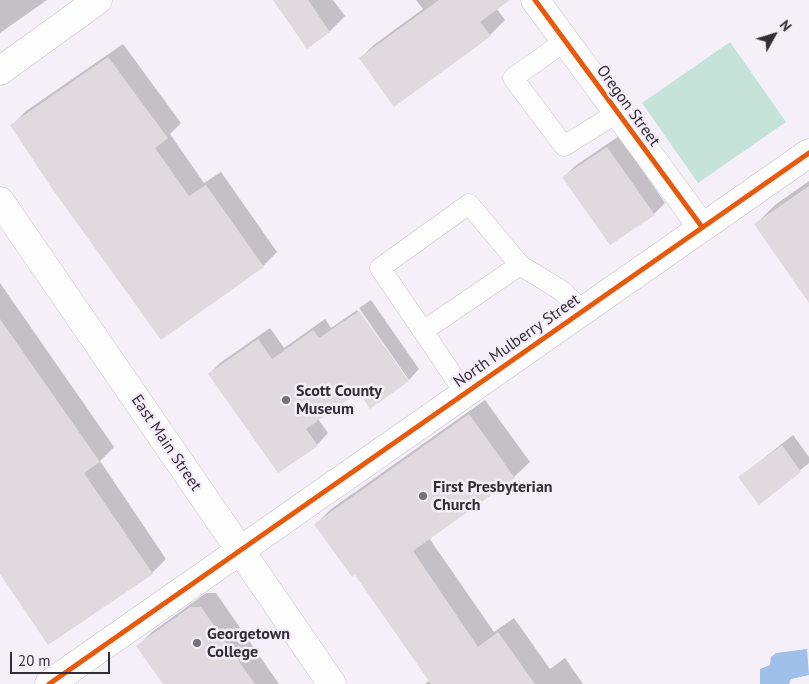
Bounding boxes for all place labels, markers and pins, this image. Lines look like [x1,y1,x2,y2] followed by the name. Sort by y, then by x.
[296,381,382,419] place label: Scott County Museum
[280,394,292,406] marker: Scott County Museum
[433,477,553,515] place label: First Presbyterian Church
[417,490,429,502] marker: First Presbyterian Church
[207,624,290,662] place label: Georgetown College
[191,637,203,649] marker: Georgetown College

